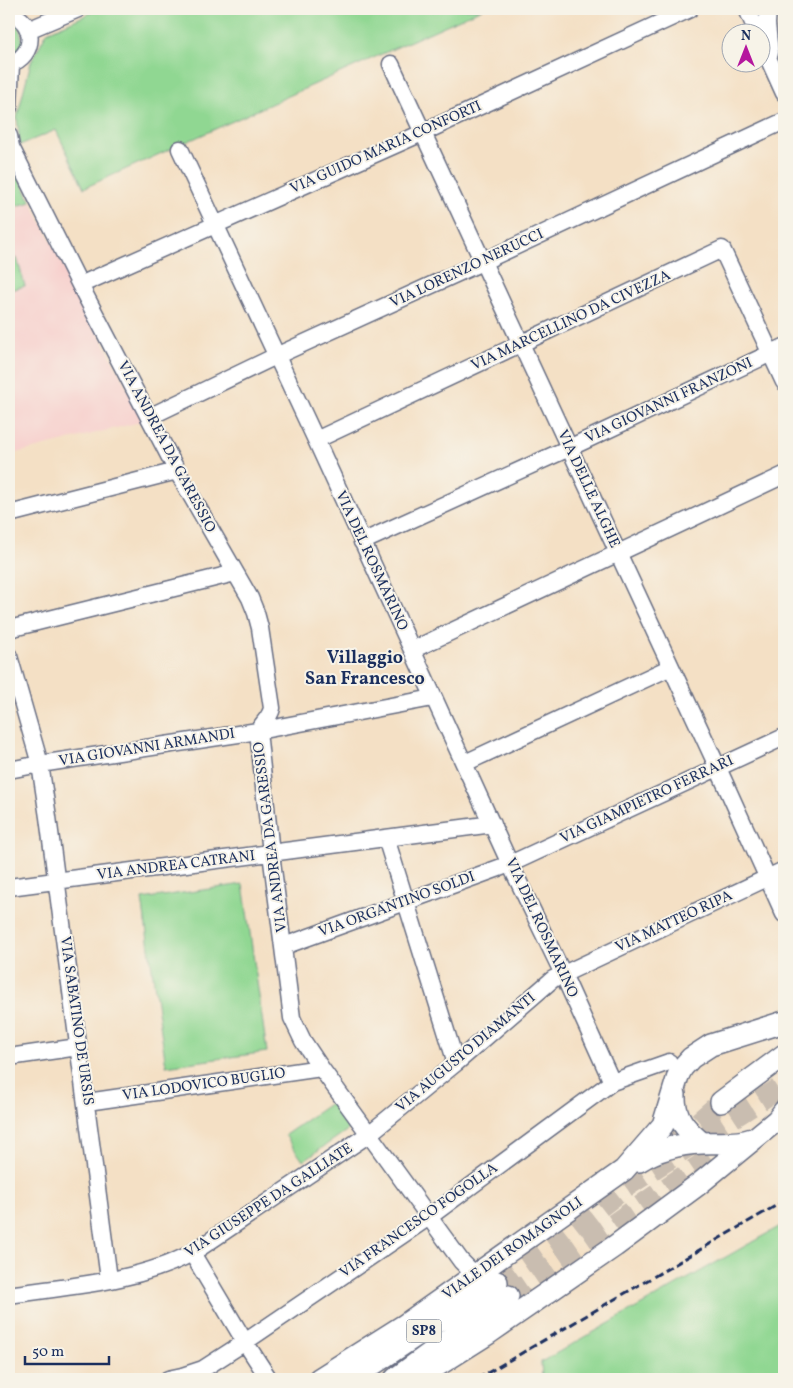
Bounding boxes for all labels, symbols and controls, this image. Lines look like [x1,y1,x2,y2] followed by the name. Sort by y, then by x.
[720,22,770,72] north arrow
[741,27,751,46] text: N
[287,96,485,200] street label: VIA GUIDO MARIA CONFORTI
[387,224,547,314] street label: VIA LORENZO NERUCCI
[468,265,675,377] street label: VIA MARCELLINO DA CIVEZZA
[582,353,756,449] street label: VIA GIOVANNI FRANZONI
[112,357,220,537] street label: VIA ANDREA DA GARESSIO
[551,426,625,552] street label: VIA DELLE ALGHE
[329,488,413,634] street label: VIA DEL ROSMARINO
[305,646,425,692] district label: Villaggio San Francesco
[57,724,237,772] street label: VIA GIOVANNI ARMANDI
[249,740,293,934] street label: VIA ANDREA DA GARESSIO
[557,750,737,850] street label: VIA GIAMPIETRO FERRARI
[96,846,256,886] street label: VIA ANDREA CATRANI
[499,855,583,1001] street label: VIA DEL ROSMARINO
[316,867,478,943] street label: VIA ORGANTINO SOLDI
[612,885,736,958] street label: VIA MATTEO RIPA
[54,935,98,1107] street label: VIA SABATINO DE URSIS
[392,988,540,1118] street label: VIA AUGUSTO DIAMANTI
[121,1063,287,1107] street label: VIA LODOVICO BUGLIO
[181,1139,357,1263] street label: VIA GIUSEPPE DA GALLIATE
[336,1158,503,1284] street label: VIA FRANCESCO FOGOLLA
[439,1192,587,1306] street label: VIALE DEI ROMAGNOLI
[406,1320,442,1342] road number: SP8
[25,1333,109,1365] scale bar
[32,1342,64,1363] text: 50 m

